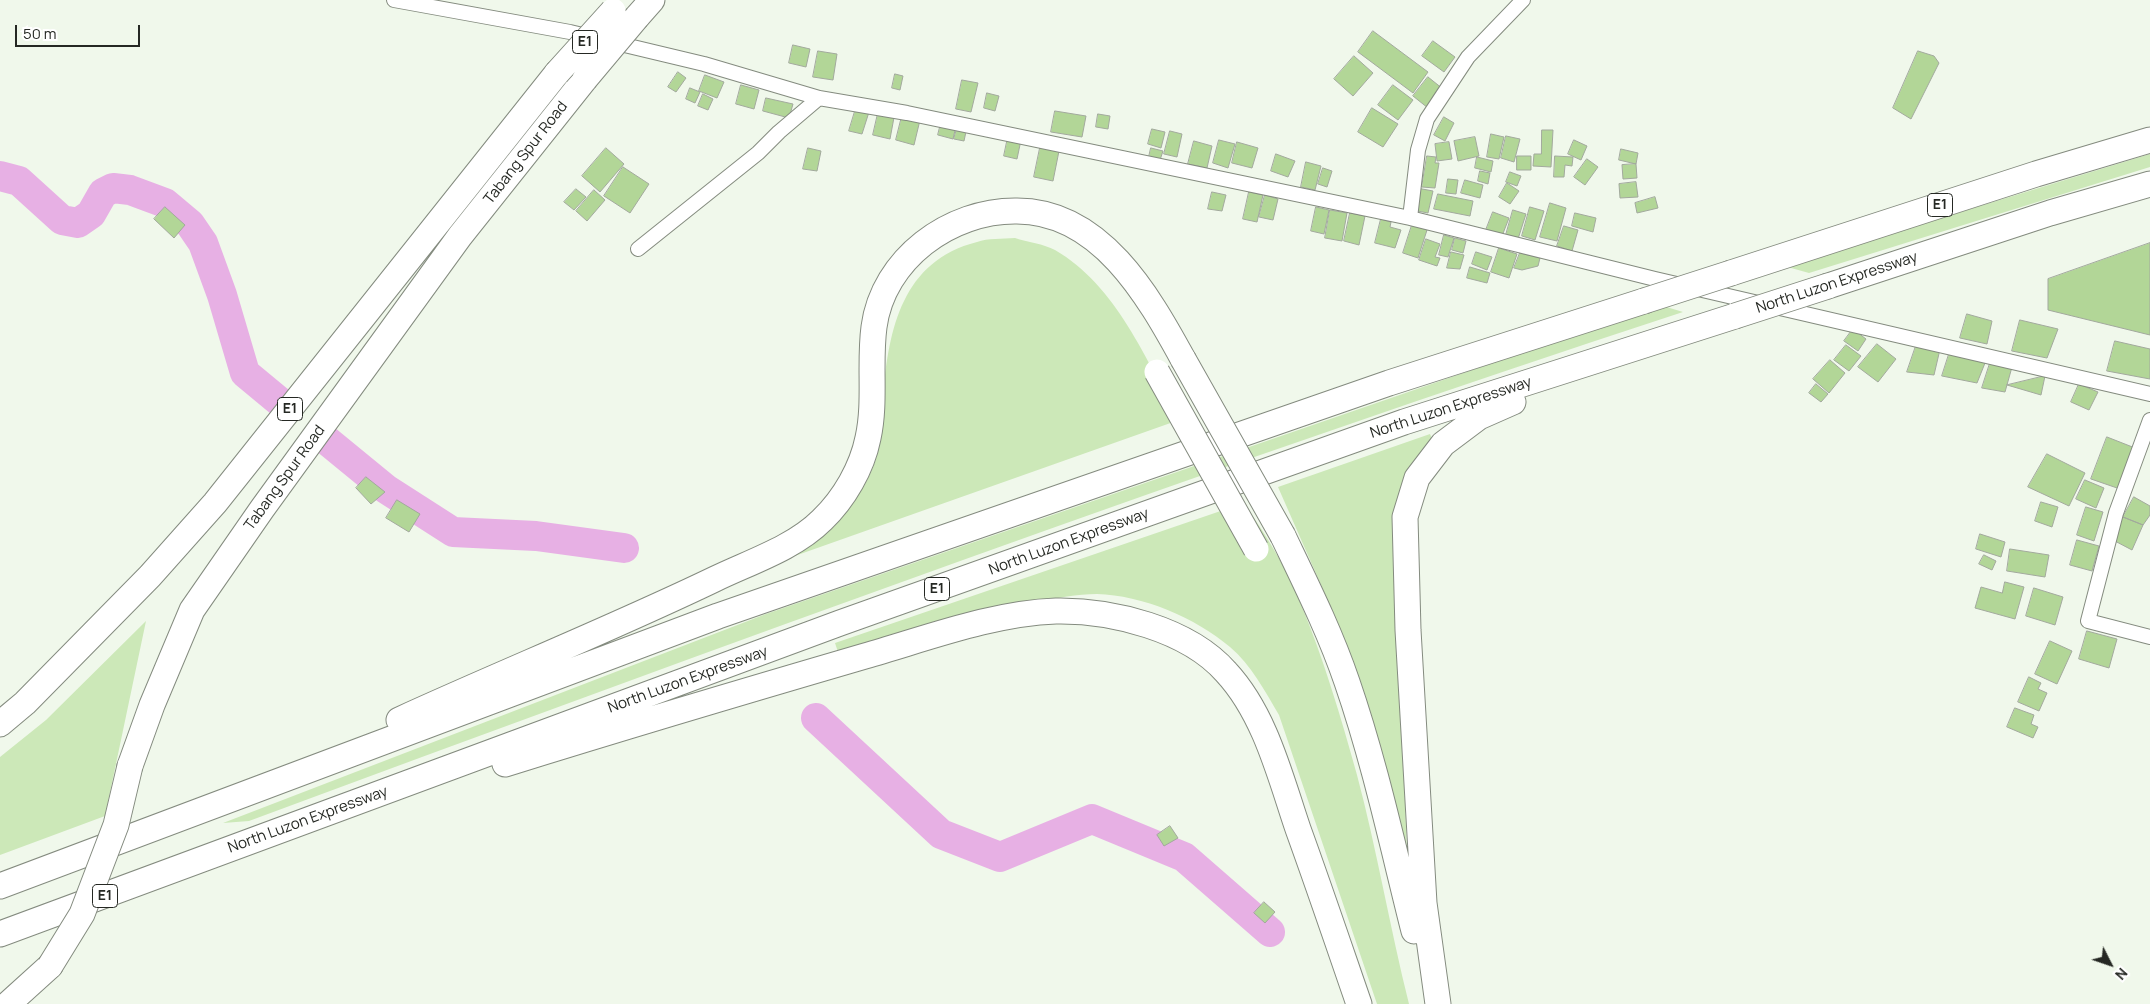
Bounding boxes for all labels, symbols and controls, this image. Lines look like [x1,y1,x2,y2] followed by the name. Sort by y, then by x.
[18,15,142,47] scale bar
[23,23,57,44] text: 50 m
[572,31,598,54] road number: E1
[480,98,572,208] street label: Tabang Spur Road
[1928,194,1952,216] road number: E1
[1754,248,1920,318] street label: North Luzon Expressway
[1368,373,1534,443] street label: North Luzon Expressway
[278,398,302,420] road number: E1
[241,422,329,534] street label: Tabang Spur Road
[987,505,1151,579] street label: North Luzon Expressway
[924,578,950,600] road number: E1
[606,643,770,717] street label: North Luzon Expressway
[226,783,390,857] street label: North Luzon Expressway
[92,884,118,908] road number: E1
[2085,939,2135,989] north arrow
[2111,964,2132,984] text: N

